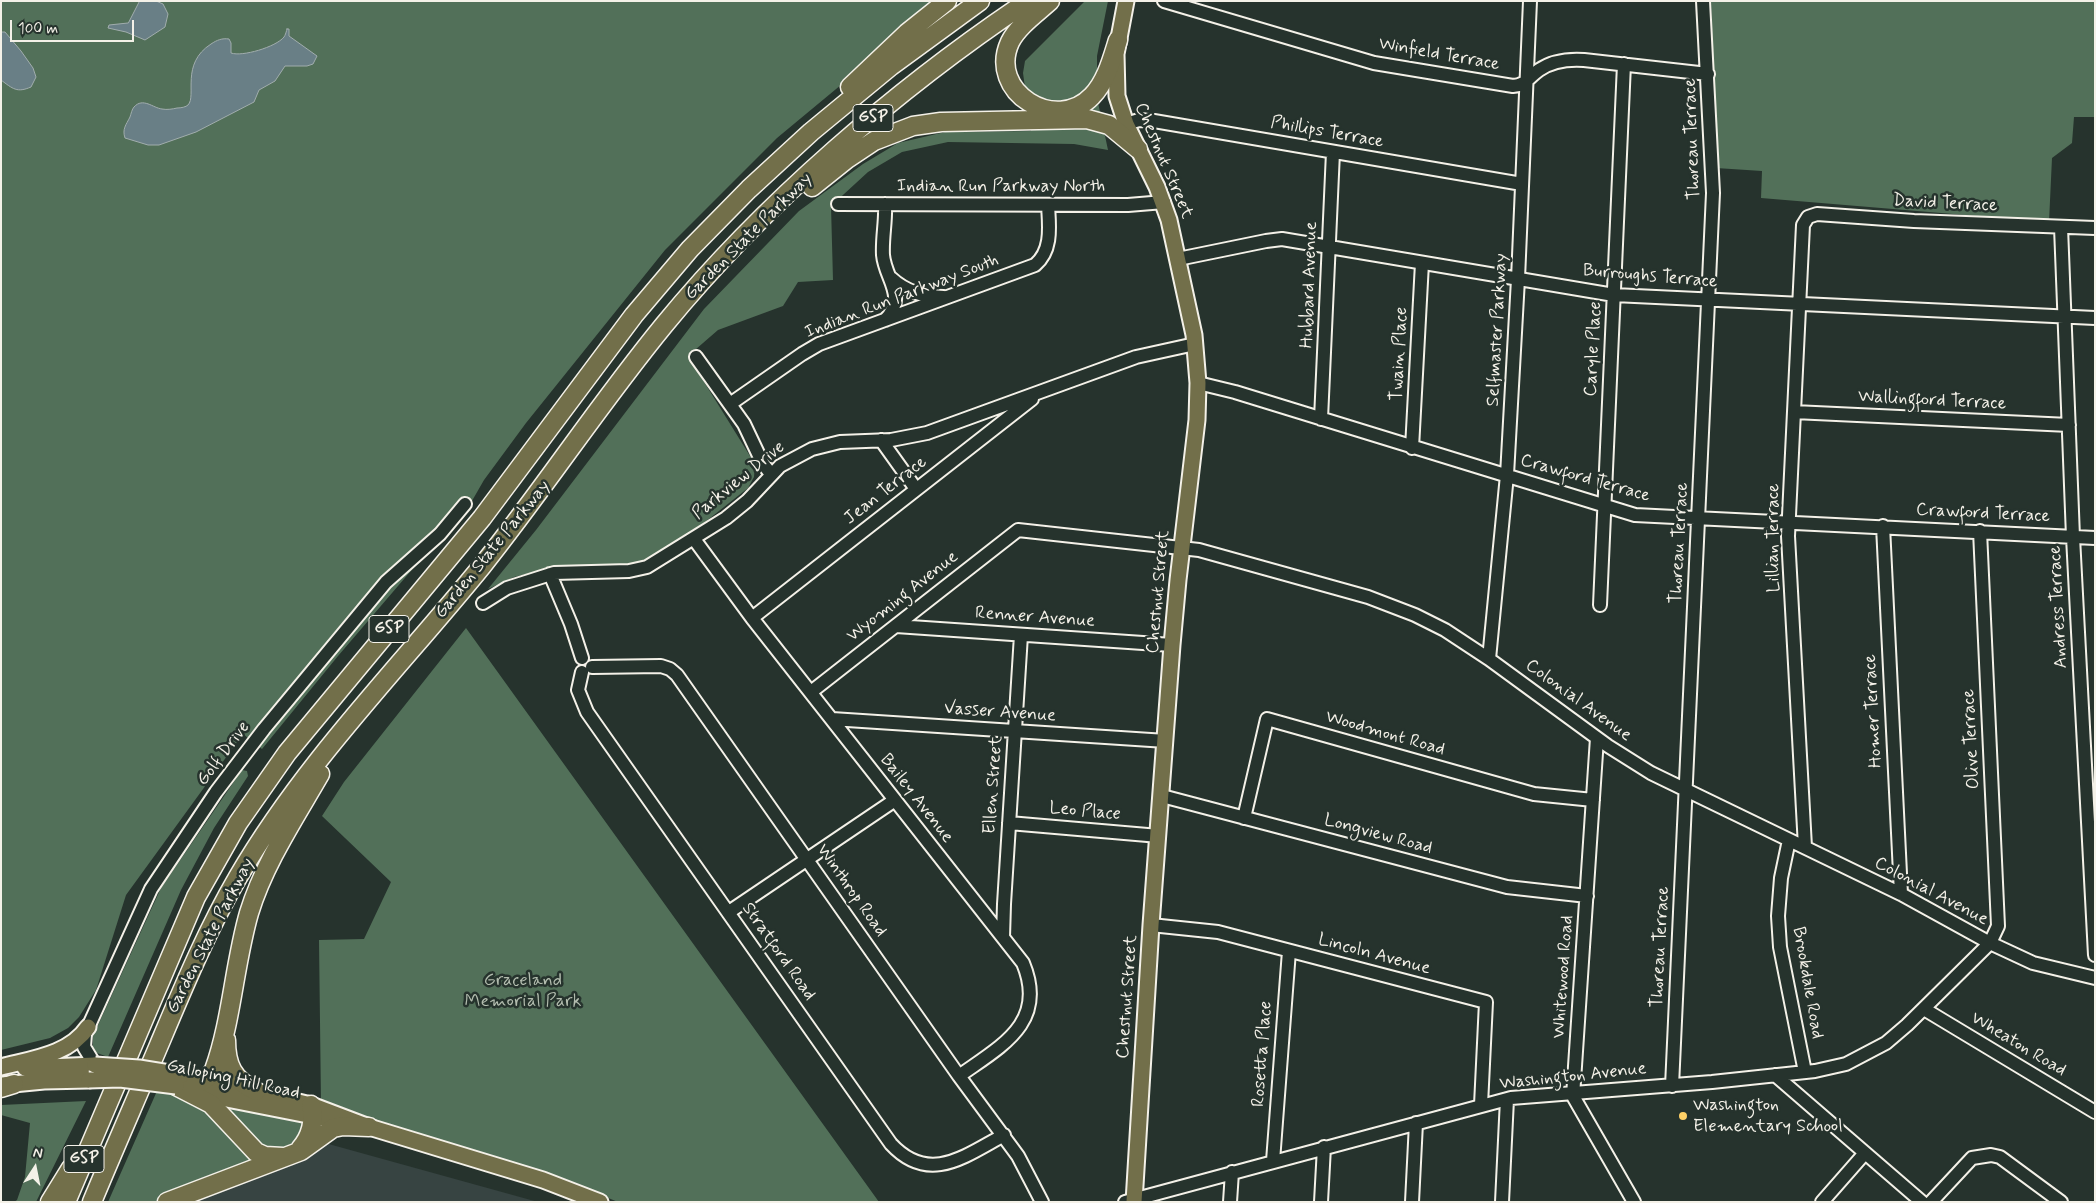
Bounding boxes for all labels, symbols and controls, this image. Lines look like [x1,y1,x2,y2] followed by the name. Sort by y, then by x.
[12,10,136,42] scale bar
[18,19,58,39] text: 100 m
[1377,34,1501,76] street label: Winfield Terrace
[1680,78,1706,200] street label: Thoreau Terrace
[1129,100,1197,222] street label: Chestnut Street
[853,105,893,132] road number: GSP
[1269,112,1385,154] street label: Phillips Terrace
[681,169,817,305] street label: Garden State Parkway
[897,176,1105,198] street label: Indian Run Parkway North
[1892,190,1998,218] street label: David Terrace
[1297,221,1323,349] street label: Hubbard Avenue
[802,250,1002,344] street label: Indian Run Parkway South
[1483,253,1513,407] street label: Selfmaster Parkway
[1582,260,1718,294] street label: Burroughs Terrace
[1581,301,1607,397] street label: Caryle Place
[1387,306,1413,402] street label: Twain Place
[1857,386,2007,416] street label: Wallingford Terrace
[688,437,790,525] street label: Parkview Drive
[1518,450,1652,508] street label: Crawford Terrace
[840,452,932,530] street label: Jean Terrace
[431,477,555,623] street label: Garden State Parkway
[1666,482,1694,604] street label: Thoreau Terrace
[1763,483,1785,593] street label: Lillian Terrace
[1915,500,2051,528] street label: Crawford Terrace
[1143,529,1175,655] street label: Chestnut Street
[2045,545,2073,669] street label: Andress Terrace
[843,547,963,647] street label: Wyoming Avenue
[974,603,1096,633] street label: Renner Avenue
[369,616,409,642] road number: GSP
[1860,654,1888,768] street label: Homer Terrace
[1521,655,1635,747] street label: Colonial Avenue
[1959,688,1985,790] street label: Olive Terrace
[943,698,1057,728] street label: Vasser Avenue
[1323,707,1447,761] street label: Woodmont Road
[193,717,255,791] street label: Golf Drive
[980,735,1008,835] street label: Ellen Street
[874,750,958,848] street label: Bailey Avenue
[1048,798,1122,826] street label: Leo Place
[1321,810,1435,860] street label: Longview Road
[811,840,891,942] street label: Winthrop Road
[1870,853,1992,931] street label: Colonial Avenue
[162,855,260,1017] street label: Garden State Parkway
[1647,886,1675,1008] street label: Thoreau Terrace
[736,899,820,1005] street label: Stratford Road
[1549,915,1579,1039] street label: Whitewood Road
[1787,925,1827,1041] street label: Brookdale Road
[1315,930,1433,980] street label: Lincoln Avenue
[1113,935,1143,1059] street label: Chestnut Street
[465,970,581,1012] park label: Graceland Memorial Park
[1249,1000,1277,1108] street label: Rosetta Place
[1966,1008,2070,1082] street label: Wheaton Road
[164,1055,302,1105] street label: Galloping Hill Road
[1499,1059,1647,1095] street label: Washington Avenue
[1693,1095,1843,1138] place label: Washington Elementary School
[1677,1110,1689,1122] marker: Washington Elementary School
[10,1143,60,1193] north arrow
[32,1144,44,1163] text: N
[64,1146,104,1172] road number: GSP

